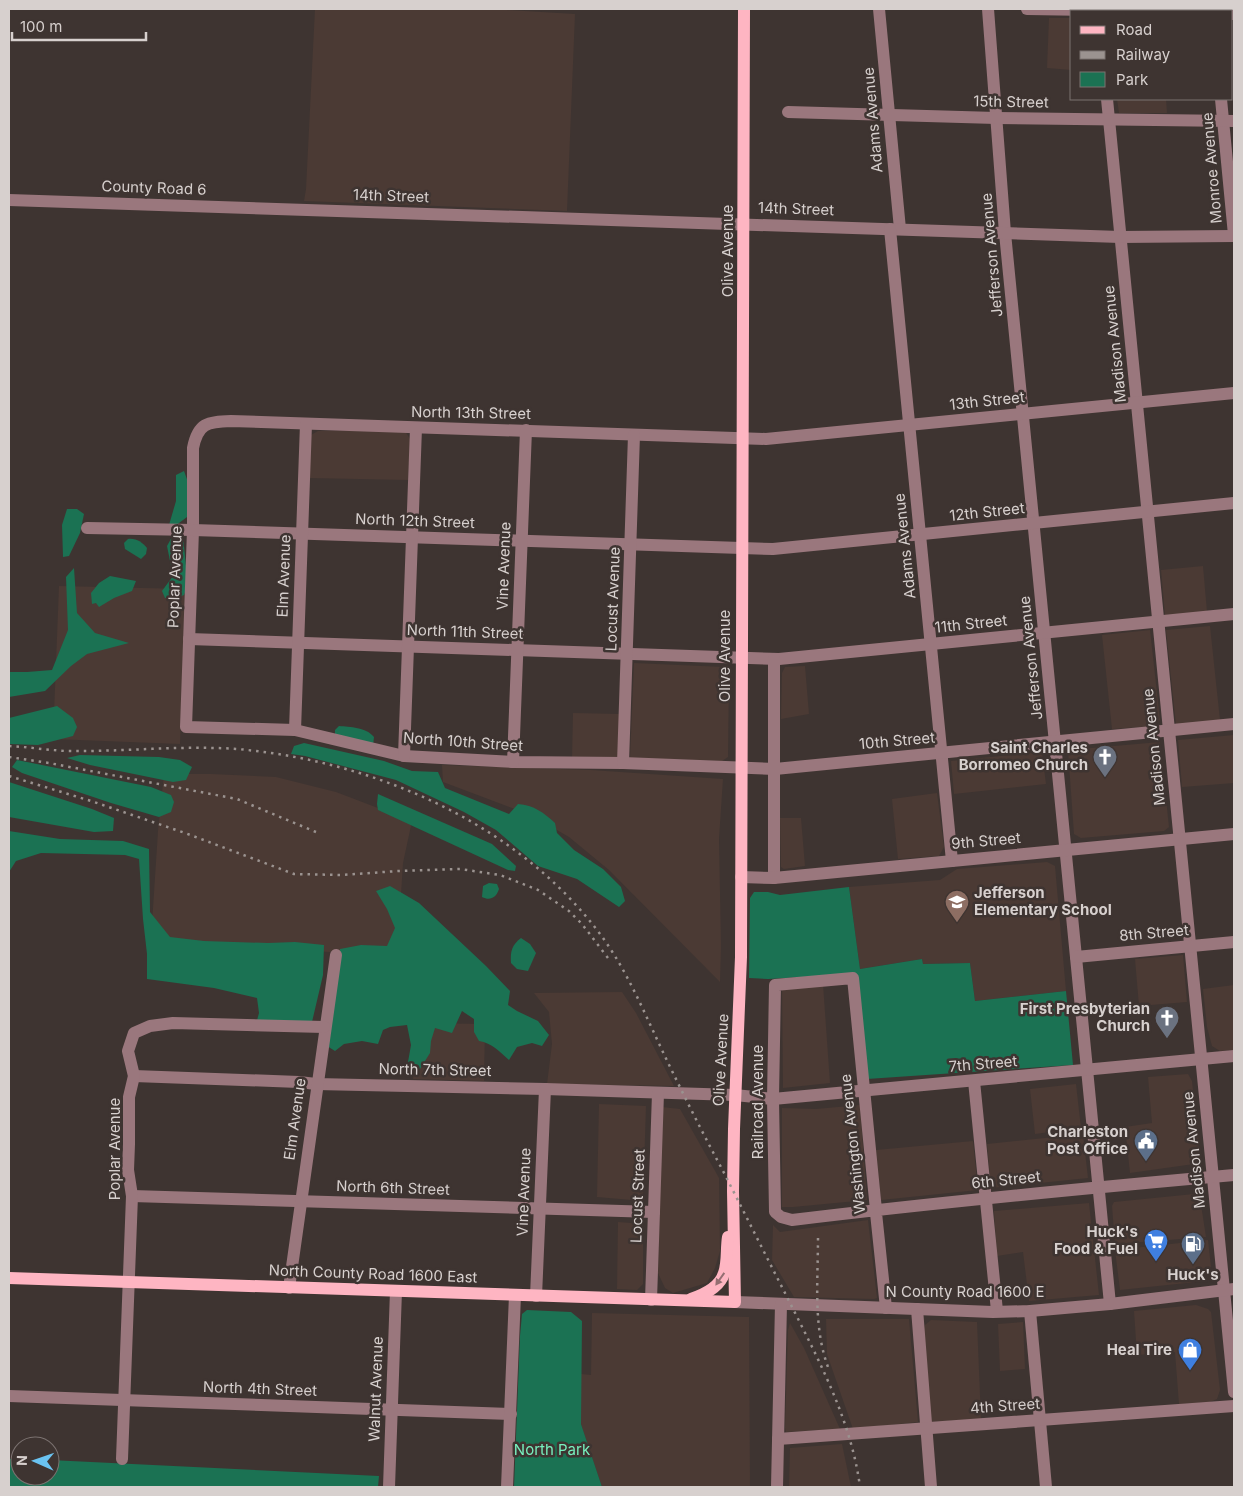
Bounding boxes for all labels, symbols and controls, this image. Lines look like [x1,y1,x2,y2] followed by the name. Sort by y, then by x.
[12,10,146,42] scale bar
[1070,10,1233,100] legend
[20,17,62,36] text: 100 m
[1116,20,1152,39] text: Road
[1116,45,1171,64] text: Railway
[858,66,887,174] street label: Adams Avenue
[1116,70,1149,89] text: Park
[973,91,1049,112] street label: 15th Street
[1197,112,1226,224] street label: Monroe Avenue
[101,176,207,199] street label: County Road 6
[353,185,429,206] street label: 14th Street
[977,192,1006,318] street label: Jefferson Avenue
[758,198,834,219] street label: 14th Street
[718,205,737,297] street label: Olive Avenue
[1099,285,1130,403] street label: Madison Avenue
[948,387,1026,414] street label: 13th Street
[411,402,531,423] street label: North 13th Street
[890,492,919,600] street label: Adams Avenue
[948,498,1026,525] street label: 12th Street
[355,509,475,532] street label: North 12th Street
[492,521,515,611] street label: Vine Avenue
[163,526,186,628] street label: Poplar Avenue
[273,534,294,618] street label: Elm Avenue
[601,546,624,652] street label: Locust Avenue
[1015,595,1046,721] street label: Jefferson Avenue
[715,610,734,702] street label: Olive Avenue
[934,610,1008,637] street label: 11th Street
[406,620,524,643] street label: North 11th Street
[1138,688,1169,806] street label: Madison Avenue
[402,728,524,755] street label: North 10th Street
[858,728,936,753] street label: 10th Street
[959,738,1088,774] place label: Saint Charles Borromeo Church
[1092,744,1118,778] church icon: Saint Charles Borromeo Church
[950,828,1022,853] street label: 9th Street
[974,883,1112,919] place label: Jefferson Elementary School
[944,889,970,923] school or university icon: Jefferson Elementary School
[1118,920,1190,945] street label: 8th Street
[1020,999,1150,1035] place label: First Presbyterian Church
[1154,1005,1180,1039] church icon: First Presbyterian Church
[709,1013,732,1107] street label: Olive Avenue
[748,1045,767,1159] street label: Railroad Avenue
[948,1051,1018,1076] street label: 7th Street
[378,1059,492,1080] street label: North 7th Street
[836,1073,869,1215] street label: Washington Avenue
[279,1077,310,1161] street label: Elm Avenue
[1178,1091,1209,1209] street label: Madison Avenue
[105,1098,124,1200] street label: Poplar Avenue
[1047,1122,1128,1158] place label: Charleston Post Office
[1133,1128,1159,1162] public building icon: Charleston Post Office
[512,1147,535,1237] street label: Vine Avenue
[626,1148,649,1243] street label: Locust Street
[970,1166,1042,1193] street label: 6th Street
[336,1176,450,1199] street label: North 6th Street
[1054,1222,1138,1258] place label: Huck's Food & Fuel
[1143,1228,1169,1262] supermarket icon: Huck's Food & Fuel
[1180,1231,1206,1265] fuel station icon: Huck's
[268,1260,478,1287] street label: North County Road 1600 East
[1167,1265,1219,1284] place label: Huck's
[715,1272,724,1286] one-way arrow
[885,1282,1045,1301] street label: N County Road 1600 E
[364,1336,387,1442] street label: Walnut Avenue
[1177,1337,1203,1371] shop icon: Heal Tire
[1107,1340,1172,1359] place label: Heal Tire
[203,1377,317,1400] street label: North 4th Street
[969,1394,1041,1417] street label: 4th Street
[10,1436,60,1486] north arrow
[514,1440,591,1459] park label: North Park
[13,1455,30,1466] text: N

